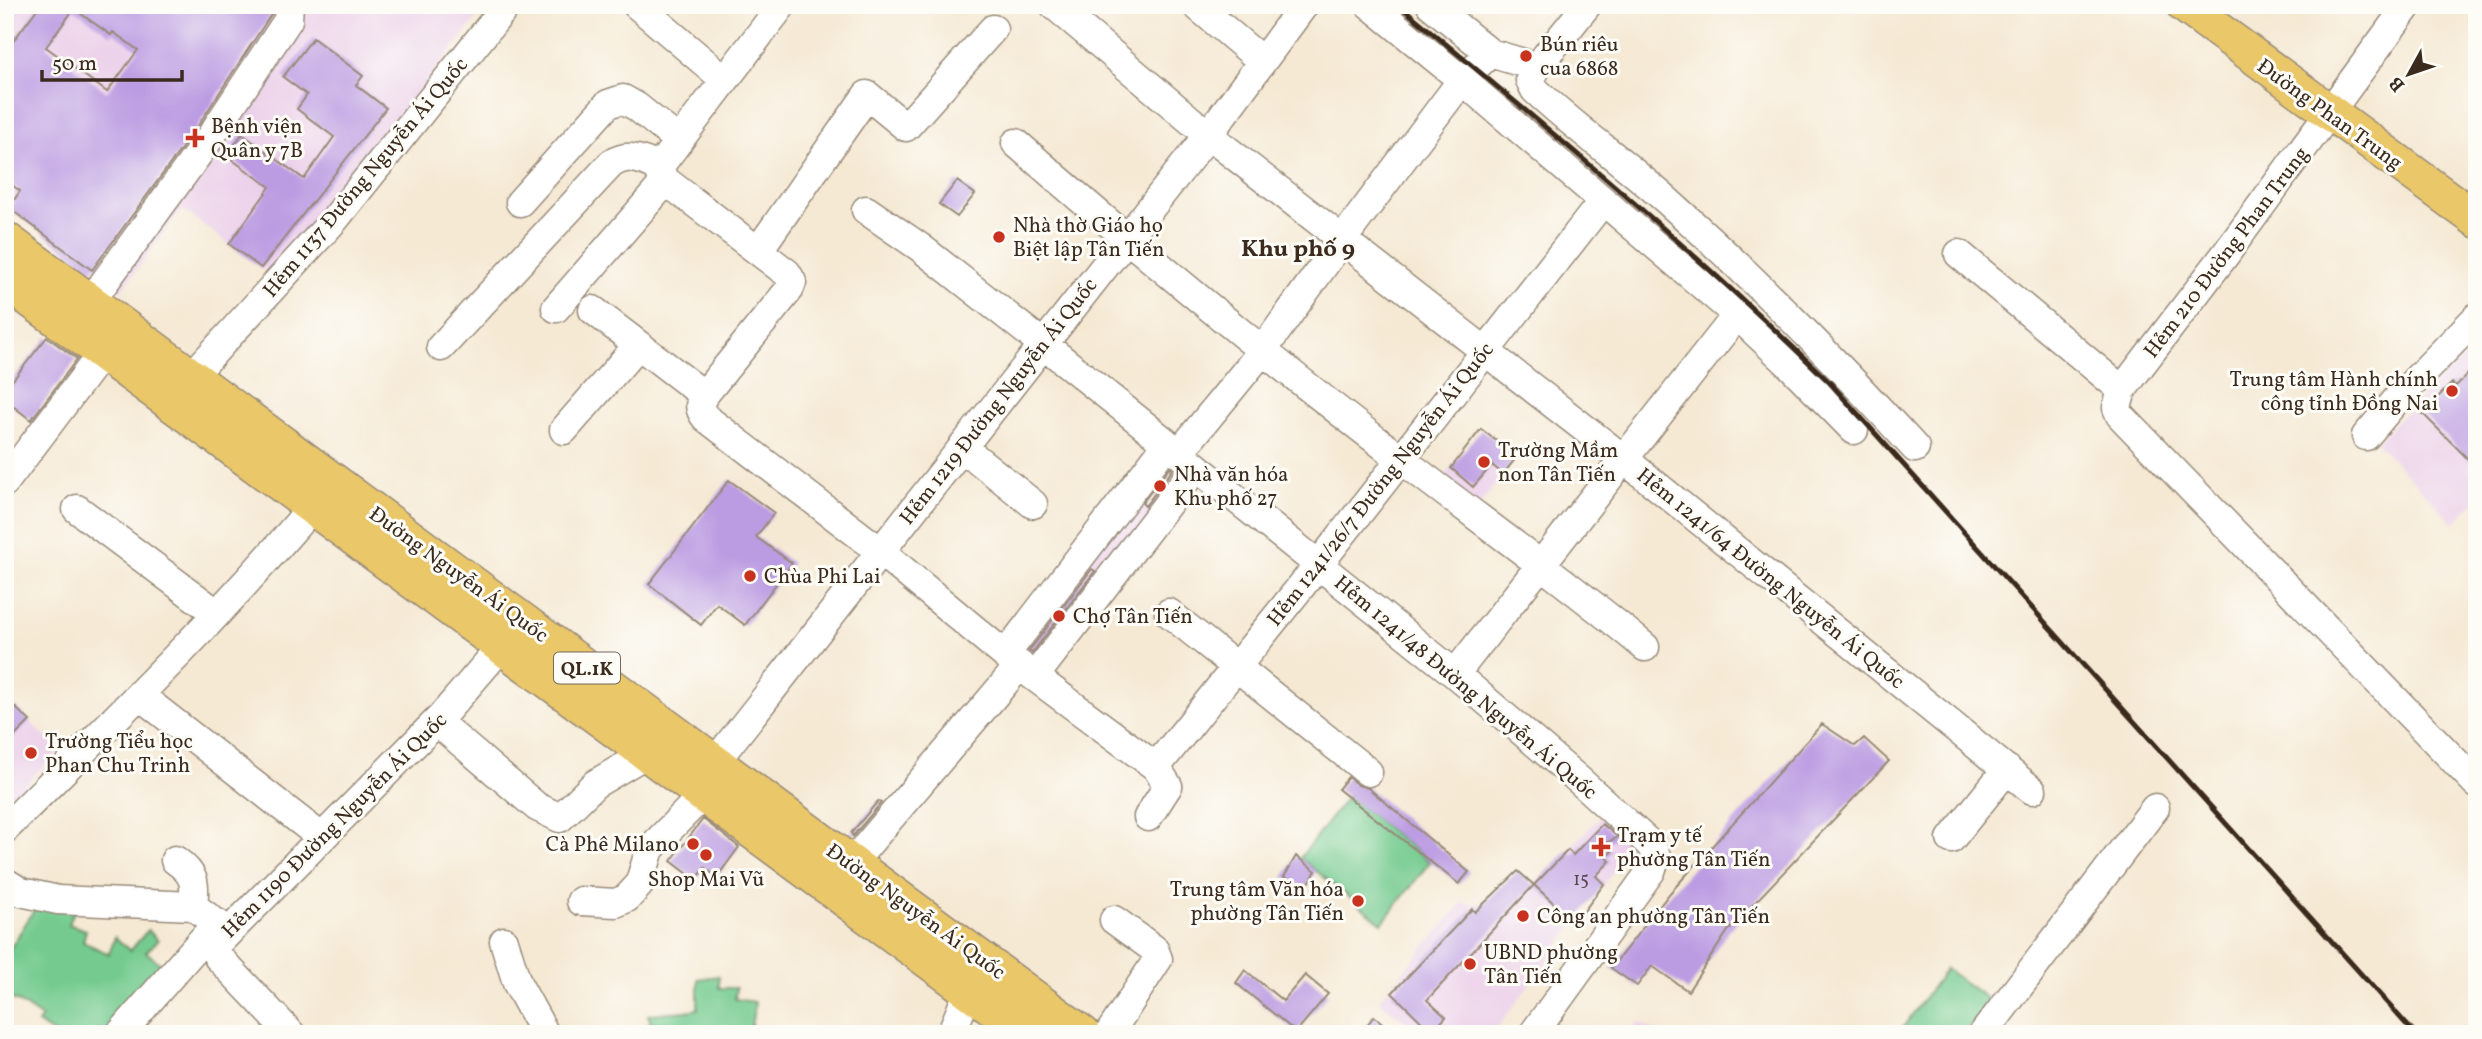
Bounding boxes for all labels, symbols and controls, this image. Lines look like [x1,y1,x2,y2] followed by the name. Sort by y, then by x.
[1540,31,1619,84] place label: Bún riêu cua 6868
[42,38,182,82] scale bar
[2374,38,2444,108] north arrow
[1518,48,1534,64] marker: Bún riêu cua 6868
[52,50,97,79] text: 50 m
[257,52,475,304] street label: Hẻm 1137 Đường Nguyễn Ái Quốc
[2250,52,2408,178] street label: Đường Phan Trung
[2383,70,2412,97] text: B
[211,113,303,166] place label: Bệnh viện Quân y 7B
[185,128,205,148] marker: Bệnh viện Quân y 7B
[2138,141,2317,365] street label: Hẻm 210 Đường Phan Trung
[1013,212,1165,265] place label: Nhà thờ Giáo họ Biệt lập Tân Tiến
[991,229,1007,245] marker: Nhà thờ Giáo họ Biệt lập Tân Tiến
[1241,233,1355,267] district label: Khu phố 9
[893,272,1105,532] street label: Hẻm 1219 Đường Nguyễn Ái Quốc
[1261,337,1501,633] street label: Hẻm 1241/26/7 Đường Nguyễn Ái Quốc
[2230,366,2438,419] place label: Trung tâm Hành chính công tỉnh Đồng Nai
[2444,383,2460,399] marker: Trung tâm Hành chính công tỉnh Đồng Nai
[1498,437,1618,490] place label: Trường Mầm non Tân Tiến
[1476,454,1492,470] marker: Trường Mầm non Tân Tiến
[1174,461,1289,514] place label: Nhà văn hóa Khu phố 27
[1630,462,1910,697] street label: Hẻm 1241/64 Đường Nguyễn Ái Quốc
[1152,478,1168,494] marker: Nhà văn hóa Khu phố 27
[363,500,554,650] street label: Đường Nguyễn Ái Quốc
[764,563,881,592] place label: Chùa Phi Lai
[742,568,758,584] marker: Chùa Phi Lai
[1327,569,1603,807] street label: Hẻm 1241/48 Đường Nguyễn Ái Quốc
[1073,603,1193,632] place label: Chợ Tân Tiến
[1051,608,1067,624] marker: Chợ Tân Tiến
[554,652,620,684] road number: QL.1K
[216,707,454,945] street label: Hẻm 1190 Đường Nguyễn Ái Quốc
[45,728,193,781] place label: Trường Tiểu học Phan Chu Trinh
[23,745,39,761] marker: Trường Tiểu học Phan Chu Trinh
[1617,822,1771,875] place label: Trạm y tế phường Tân Tiến
[545,831,679,860] place label: Cà Phê Milano
[685,836,701,852] marker: Cà Phê Milano
[820,837,1011,987] street label: Đường Nguyễn Ái Quốc
[1591,837,1611,857] marker: Trạm y tế phường Tân Tiến
[698,847,714,863] marker: Shop Mai Vũ
[648,866,764,895] place label: Shop Mai Vũ
[1573,868,1589,893] house number: 15
[1170,876,1344,929] place label: Trung tâm Văn hóa phường Tân Tiến
[1350,893,1366,909] marker: Trung tâm Văn hóa phường Tân Tiến
[1537,903,1770,932] place label: Công an phường Tân Tiến
[1515,908,1531,924] marker: Công an phường Tân Tiến
[1484,939,1618,992] place label: UBND phường Tân Tiến
[1462,956,1478,972] marker: UBND phường Tân Tiến

